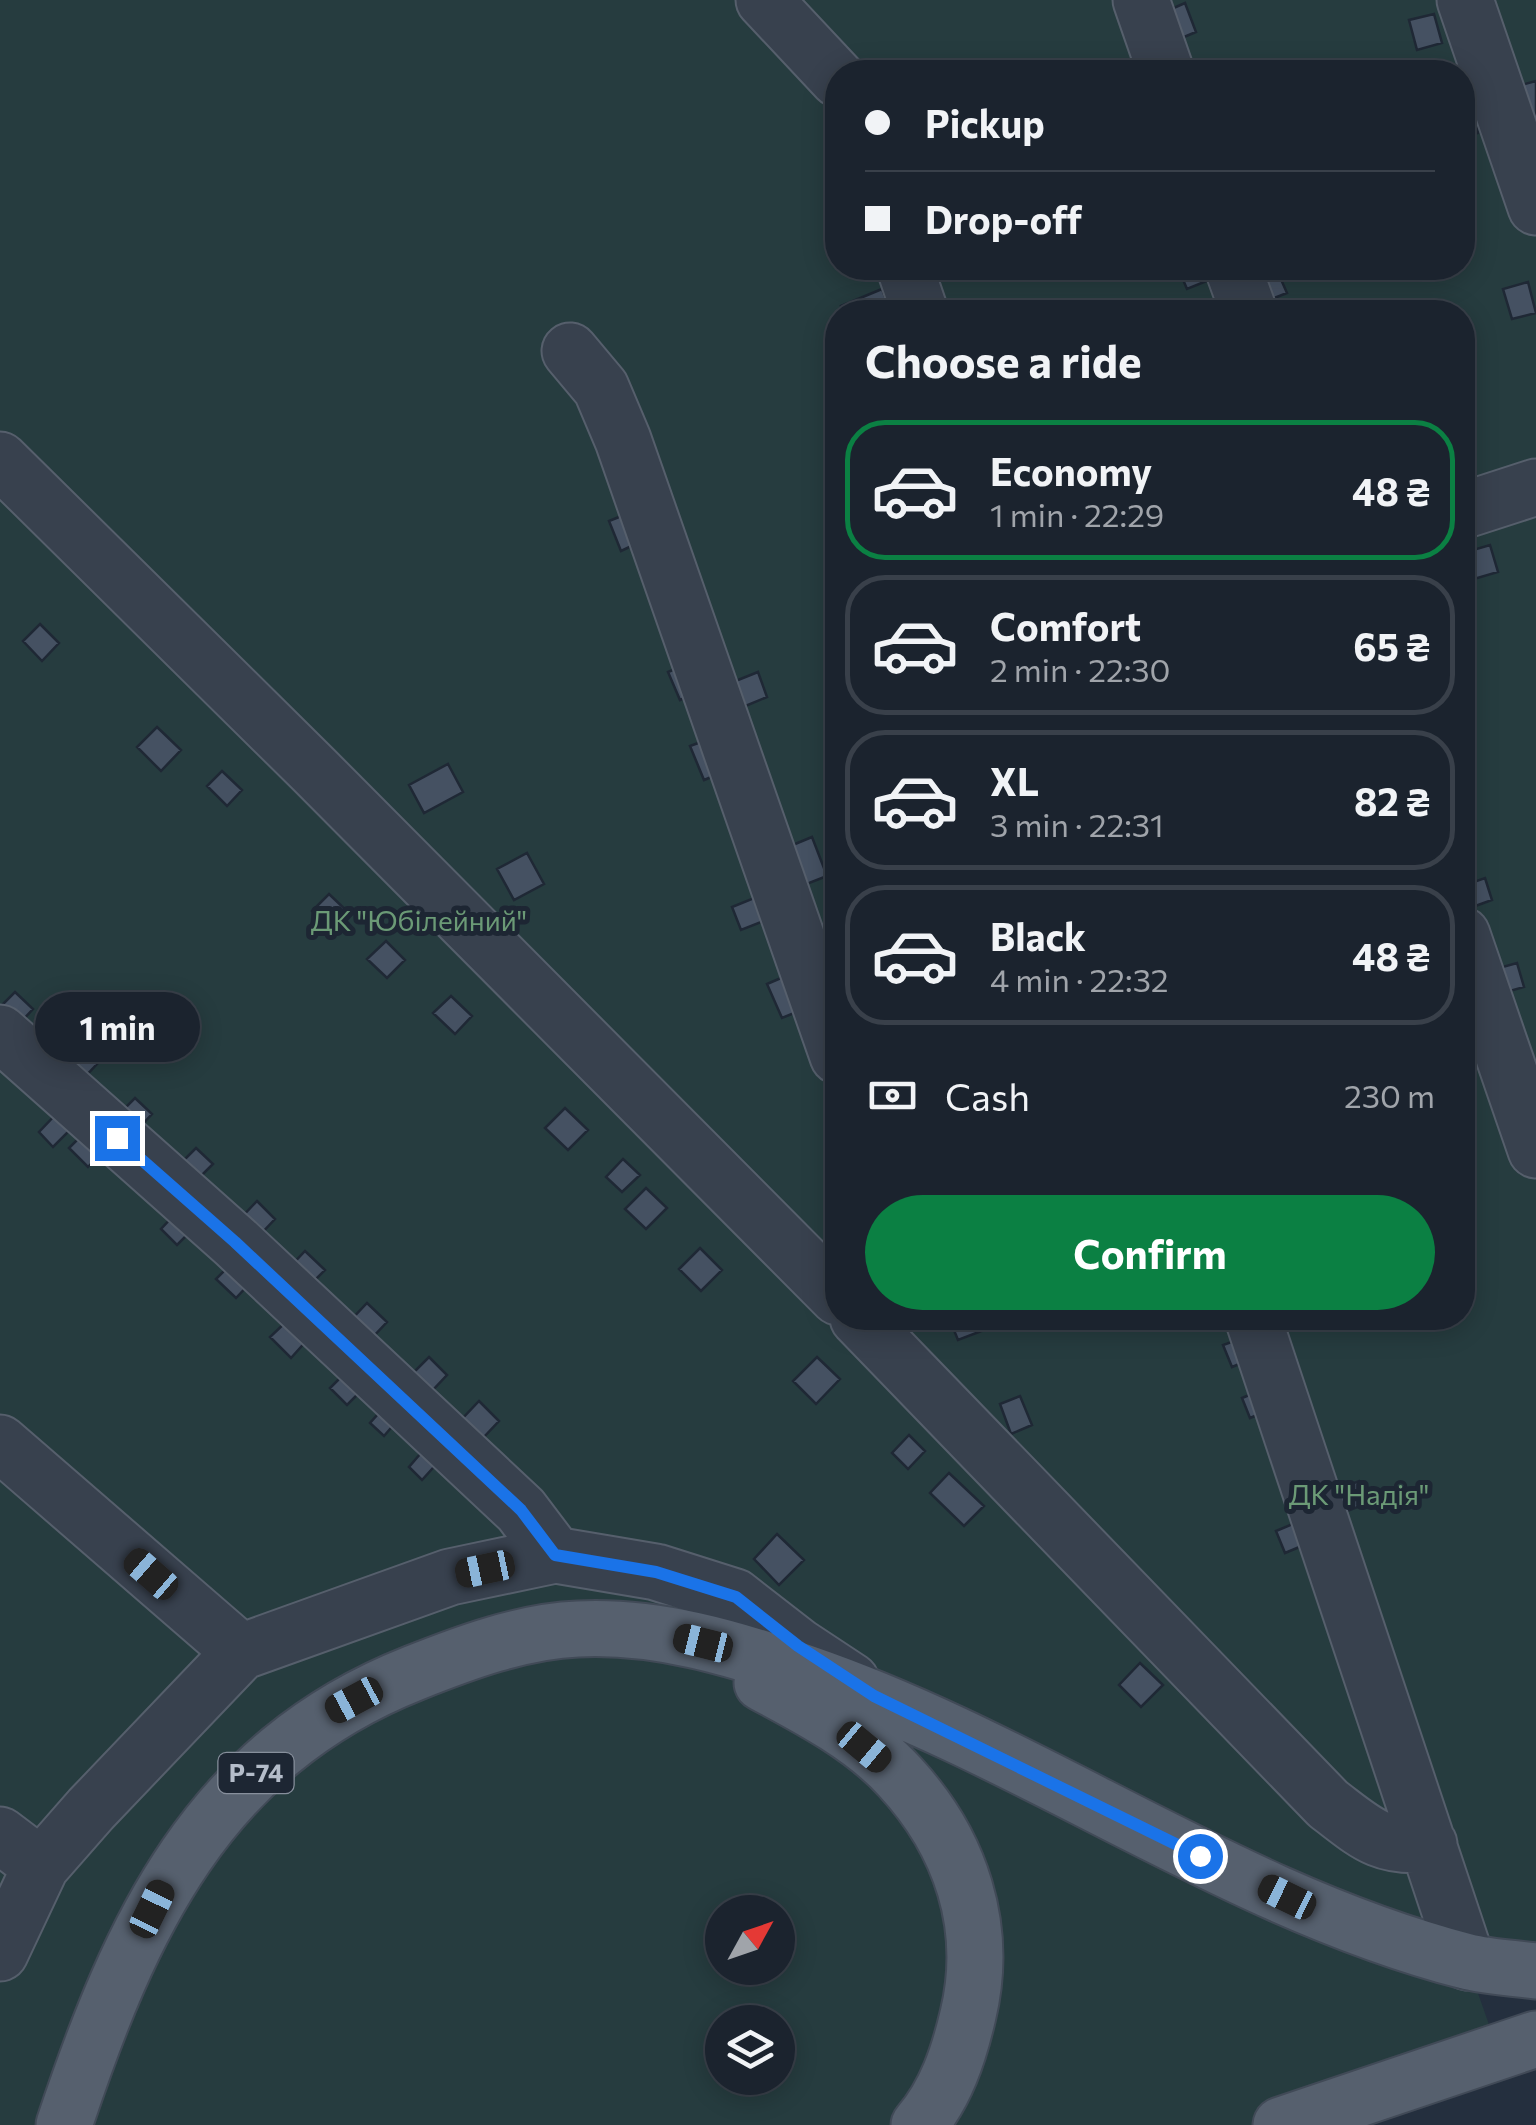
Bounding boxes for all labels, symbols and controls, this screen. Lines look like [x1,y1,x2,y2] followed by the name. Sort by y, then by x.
[925,99,1045,146] text: Pickup
[925,195,1082,242] text: Drop-off
[865,332,1142,387] text: Choose a ride
[870,445,960,535] icon: car
[990,447,1152,494] text: Economy
[1352,467,1430,514] text: 48 ₴
[990,494,1164,534] text: 1 min · 22:29
[870,600,960,690] icon: car
[990,602,1141,649] text: Comfort
[1353,622,1430,669] text: 65 ₴
[990,649,1170,689] text: 2 min · 22:30
[870,755,960,845] icon: car
[990,757,1039,804] text: XL
[1354,777,1430,824] text: 82 ₴
[990,804,1164,844] text: 3 min · 22:31
[311,903,527,937] park label: ДК "Юбілейний"
[870,910,960,1000] icon: car
[990,912,1086,959] text: Black
[1352,932,1430,979] text: 48 ₴
[990,959,1169,999] text: 4 min · 22:32
[34,993,200,1063] callout: 1 min
[80,1007,155,1047] text: 1 min
[865,1068,920,1123] icon: cash
[945,1072,1030,1119] text: Cash
[1344,1075,1435,1115] text: 230 m
[95,1116,140,1161] route end
[865,1195,1435,1310] button: Confirm
[1289,1477,1429,1511] park label: ДК "Надія"
[119,1543,183,1605] car
[453,1548,517,1590] car
[670,1621,736,1665] car
[320,1673,388,1727] car
[831,1716,897,1778] car
[218,1753,294,1793] road number: Р-74
[1178,1834,1223,1879] route start
[1253,1870,1321,1924] car
[125,1875,179,1943] car
[705,1895,795,1985] north arrow
[705,1895,795,2095] map controls
[705,2005,795,2095] button: layers

